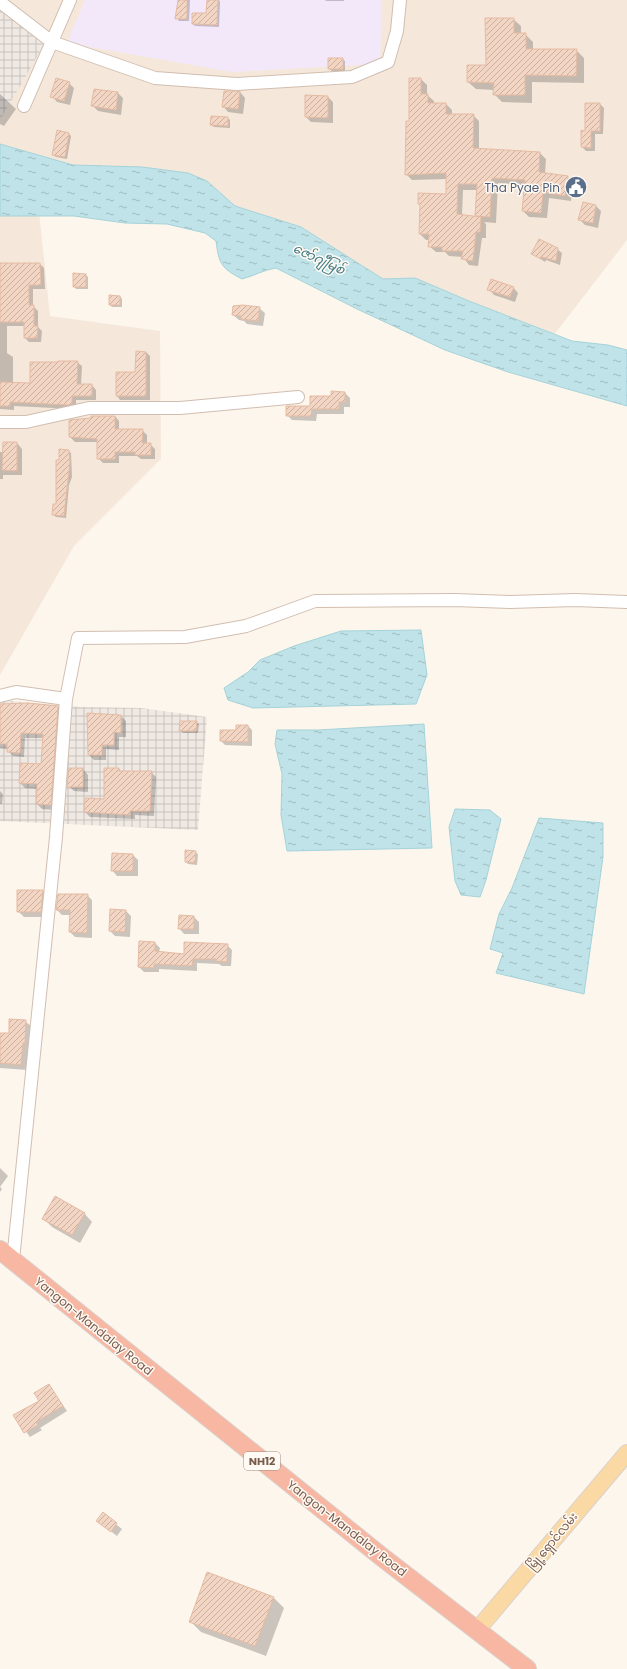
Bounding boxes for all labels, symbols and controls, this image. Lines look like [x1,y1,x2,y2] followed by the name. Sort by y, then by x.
[563,174,589,200] public building icon: Tha Pyae Pin
[484,179,560,196] place label: Tha Pyae Pin
[289,239,350,282] water label: ဇော်ဂျီမြစ်
[31,1273,157,1379] street label: Yangon-Mandalay Road
[244,1452,280,1470] road number: NH12
[284,1476,410,1580] street label: Yangon-Mandalay Road
[523,1508,583,1575] street label: မြို့ရှောင်လမ်း

